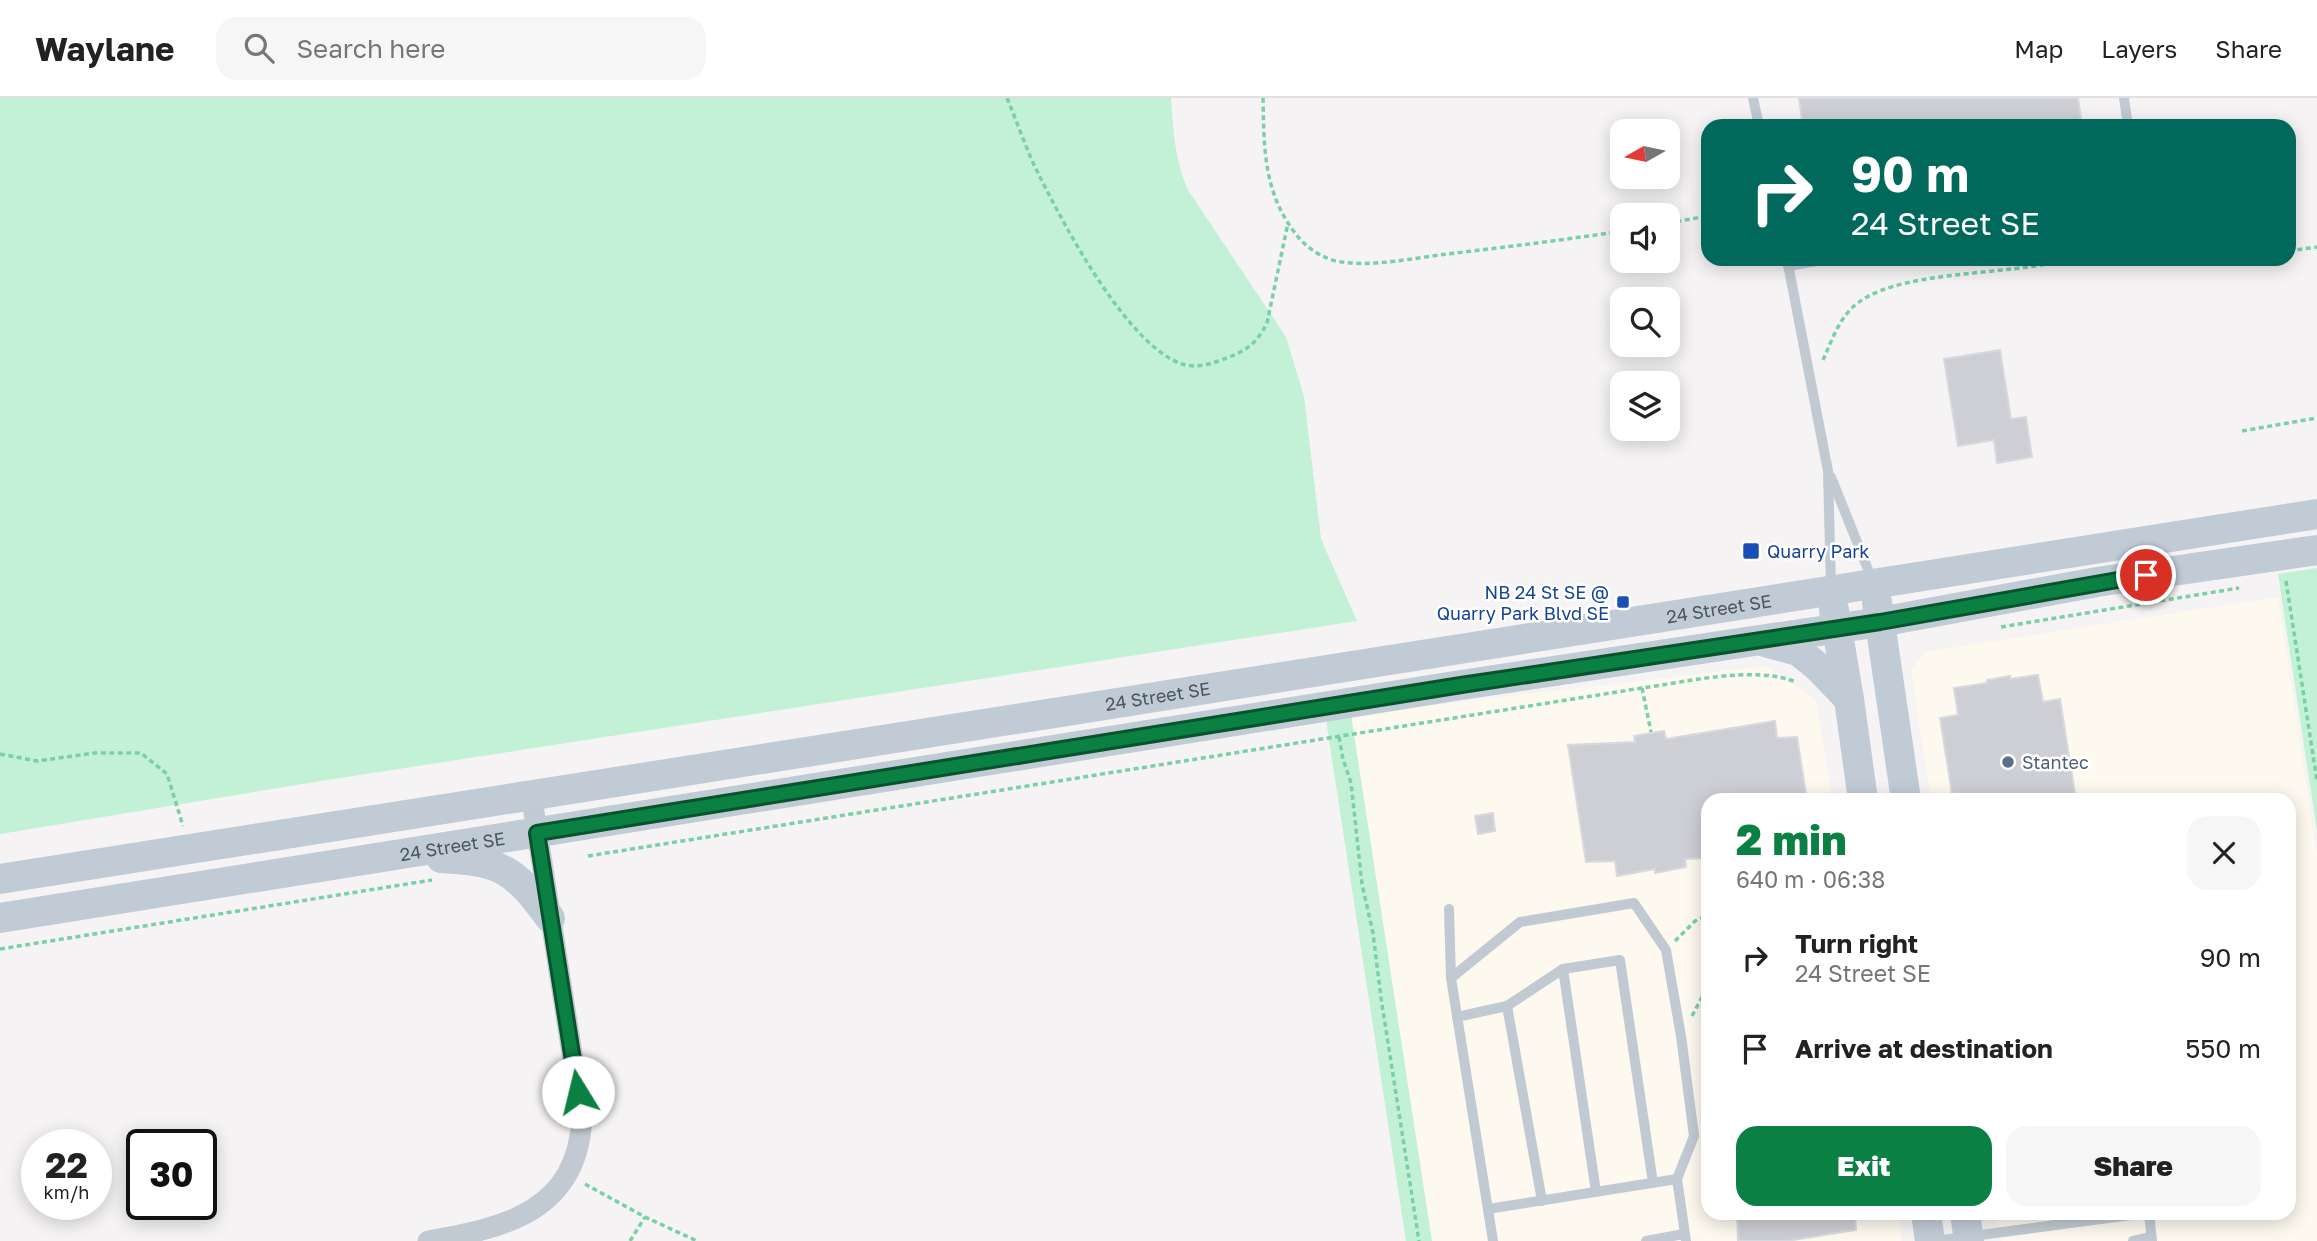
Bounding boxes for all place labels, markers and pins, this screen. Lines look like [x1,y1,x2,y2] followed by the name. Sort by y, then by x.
[1767,540,1870,562] place label: Quarry Park
[1741,541,1761,561] marker: Quarry Park
[2116,545,2176,605] pin
[1437,581,1609,624] place label: NB 24 St SE @ Quarry Park Blvd SE
[1615,594,1631,610] marker: NB 24 St SE @ Quarry Park Blvd SE
[2022,751,2089,773] place label: Stantec
[2000,754,2016,770] marker: Stantec

